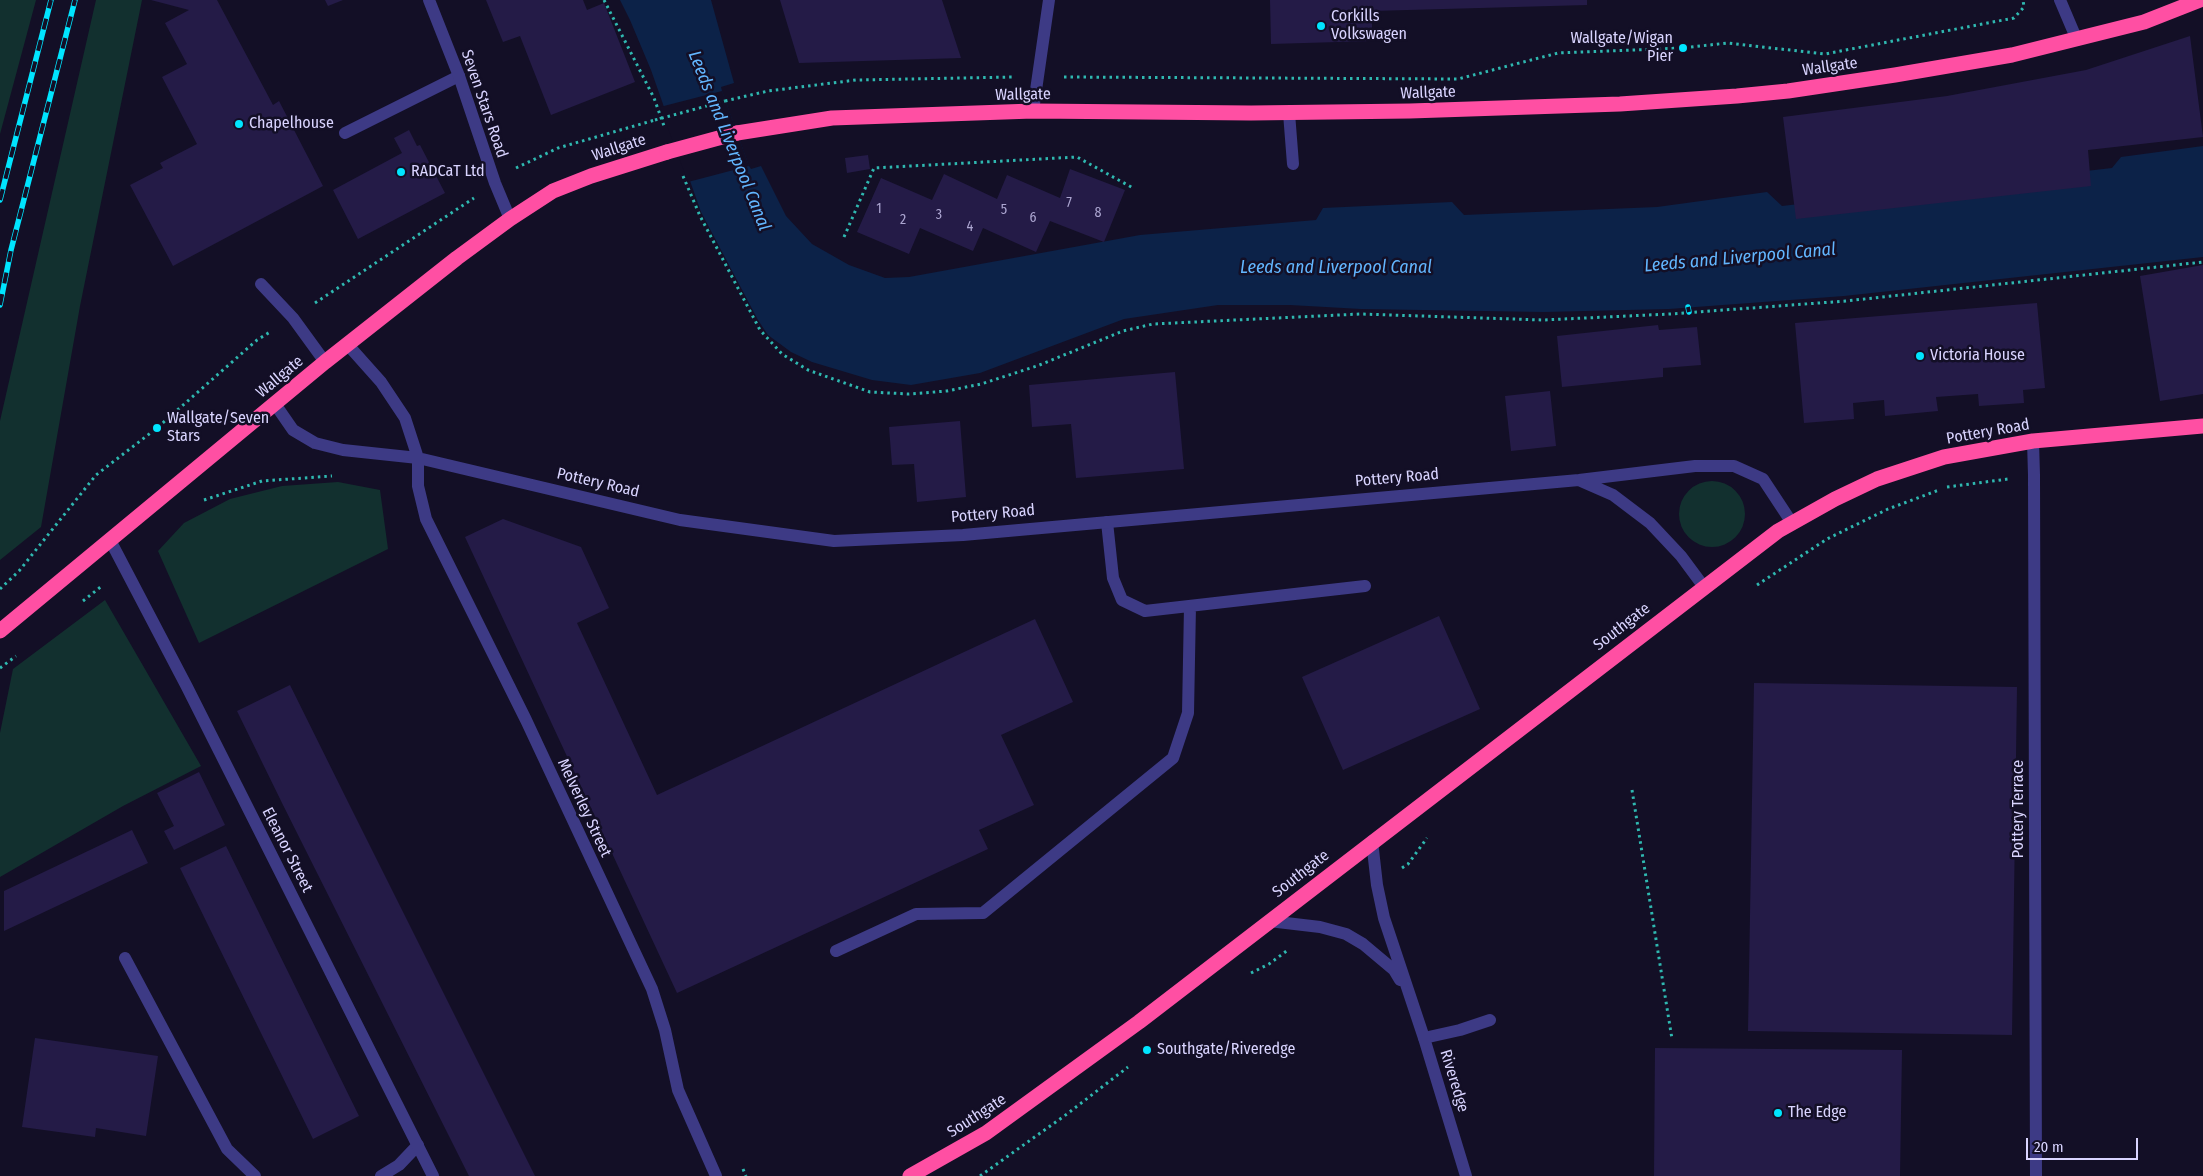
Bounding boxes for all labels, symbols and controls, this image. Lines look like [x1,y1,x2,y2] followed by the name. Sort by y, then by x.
[1331,7,1407,45] place label: Corkills Volkswagen
[1315,20,1327,32] marker: Corkills Volkswagen
[1570,29,1673,67] place label: Wallgate/Wigan Pier
[1677,42,1689,54] marker: Wallgate/Wigan Pier
[457,47,511,161] street label: Seven Stars Road
[683,48,775,234] water label: Leeds and Liverpool Canal
[1801,54,1859,80] street label: Wallgate
[1400,82,1456,104] street label: Wallgate
[995,85,1051,105] street label: Wallgate
[249,114,334,134] place label: Chapelhouse
[233,118,245,130] marker: Chapelhouse
[590,130,648,166] street label: Wallgate
[411,162,485,182] place label: RADCaT Ltd
[395,166,407,178] marker: RADCaT Ltd
[1066,195,1072,211] house number: 7
[876,201,882,217] house number: 1
[1001,202,1007,218] house number: 5
[1095,205,1101,221] house number: 8
[936,207,942,223] house number: 3
[1030,210,1036,226] house number: 6
[900,212,906,228] house number: 2
[967,219,973,235] house number: 4
[1643,239,1837,277] water label: Leeds and Liverpool Canal
[1240,257,1432,279] water label: Leeds and Liverpool Canal
[1930,346,2025,366] place label: Victoria House
[1914,350,1926,362] marker: Victoria House
[253,352,307,402] street label: Wallgate
[167,409,269,447] place label: Wallgate/Seven Stars
[1945,415,2031,449] street label: Pottery Road
[151,422,163,434] marker: Wallgate/Seven Stars
[555,464,641,502] street label: Pottery Road
[1354,465,1440,491] street label: Pottery Road
[950,501,1036,527] street label: Pottery Road
[1590,599,1654,655] street label: Southgate
[553,756,615,860] street label: Melverley Street
[2009,760,2029,858] street label: Pottery Terrace
[257,804,317,896] street label: Eleanor Street
[1269,846,1333,902] street label: Southgate
[1157,1040,1295,1060] place label: Southgate/Riveredge
[1141,1044,1153,1056] marker: Southgate/Riveredge
[1435,1047,1473,1115] street label: Riveredge
[944,1090,1010,1142] street label: Southgate
[1788,1103,1846,1123] place label: The Edge
[1772,1107,1784,1119] marker: The Edge
[2028,1128,2140,1160] scale bar
[2034,1138,2064,1156] text: 20 m

